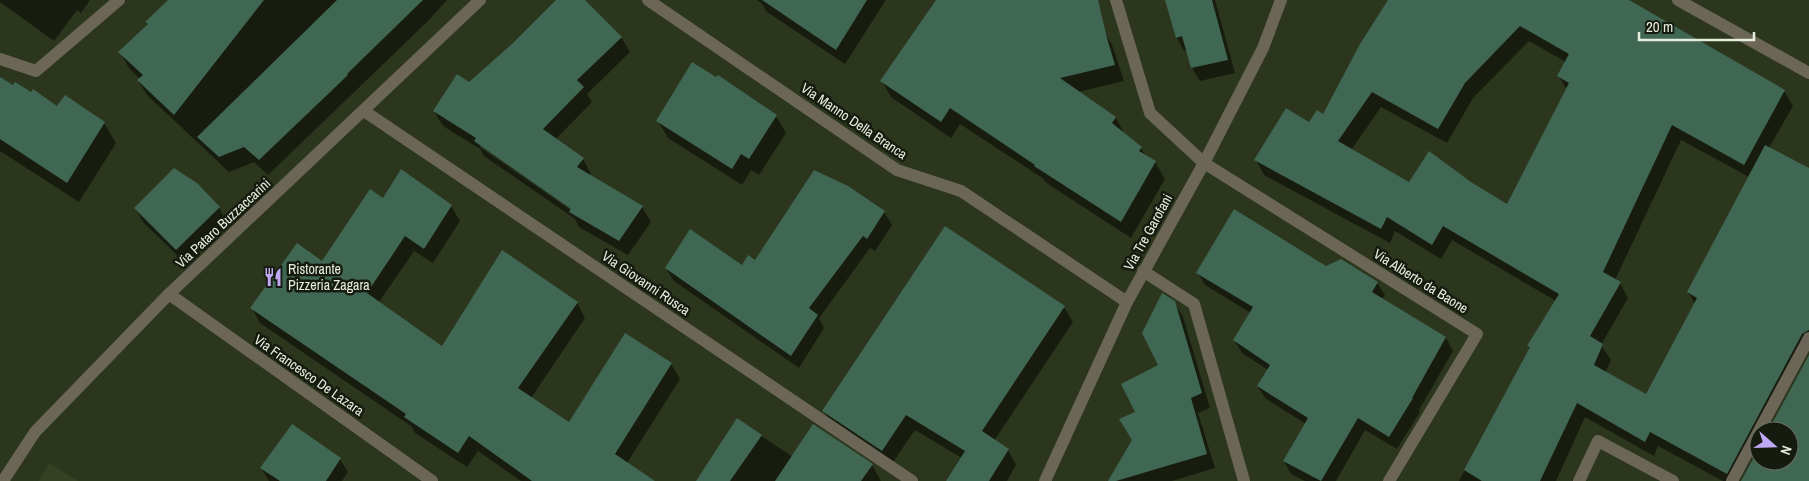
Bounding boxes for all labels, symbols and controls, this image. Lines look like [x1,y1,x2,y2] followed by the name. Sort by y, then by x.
[1639,10,1754,42] scale bar
[1646,16,1673,37] text: 20 m
[797,79,911,164] street label: Via Manno Della Branca
[172,174,274,272] street label: Via Pataro Buzzaccarini
[1120,191,1176,273] street label: Via Tre Garofani
[1370,245,1472,317] street label: Via Alberto da Baone
[598,247,694,319] street label: Via Giovanni Rusca
[288,260,370,294] place label: Ristorante Pizzeria Zagara
[262,266,284,288] restaurant icon: Ristorante Pizzeria Zagara
[251,330,368,420] street label: Via Francesco De Lazara
[1749,421,1799,471] north arrow
[1776,443,1796,457] text: N

